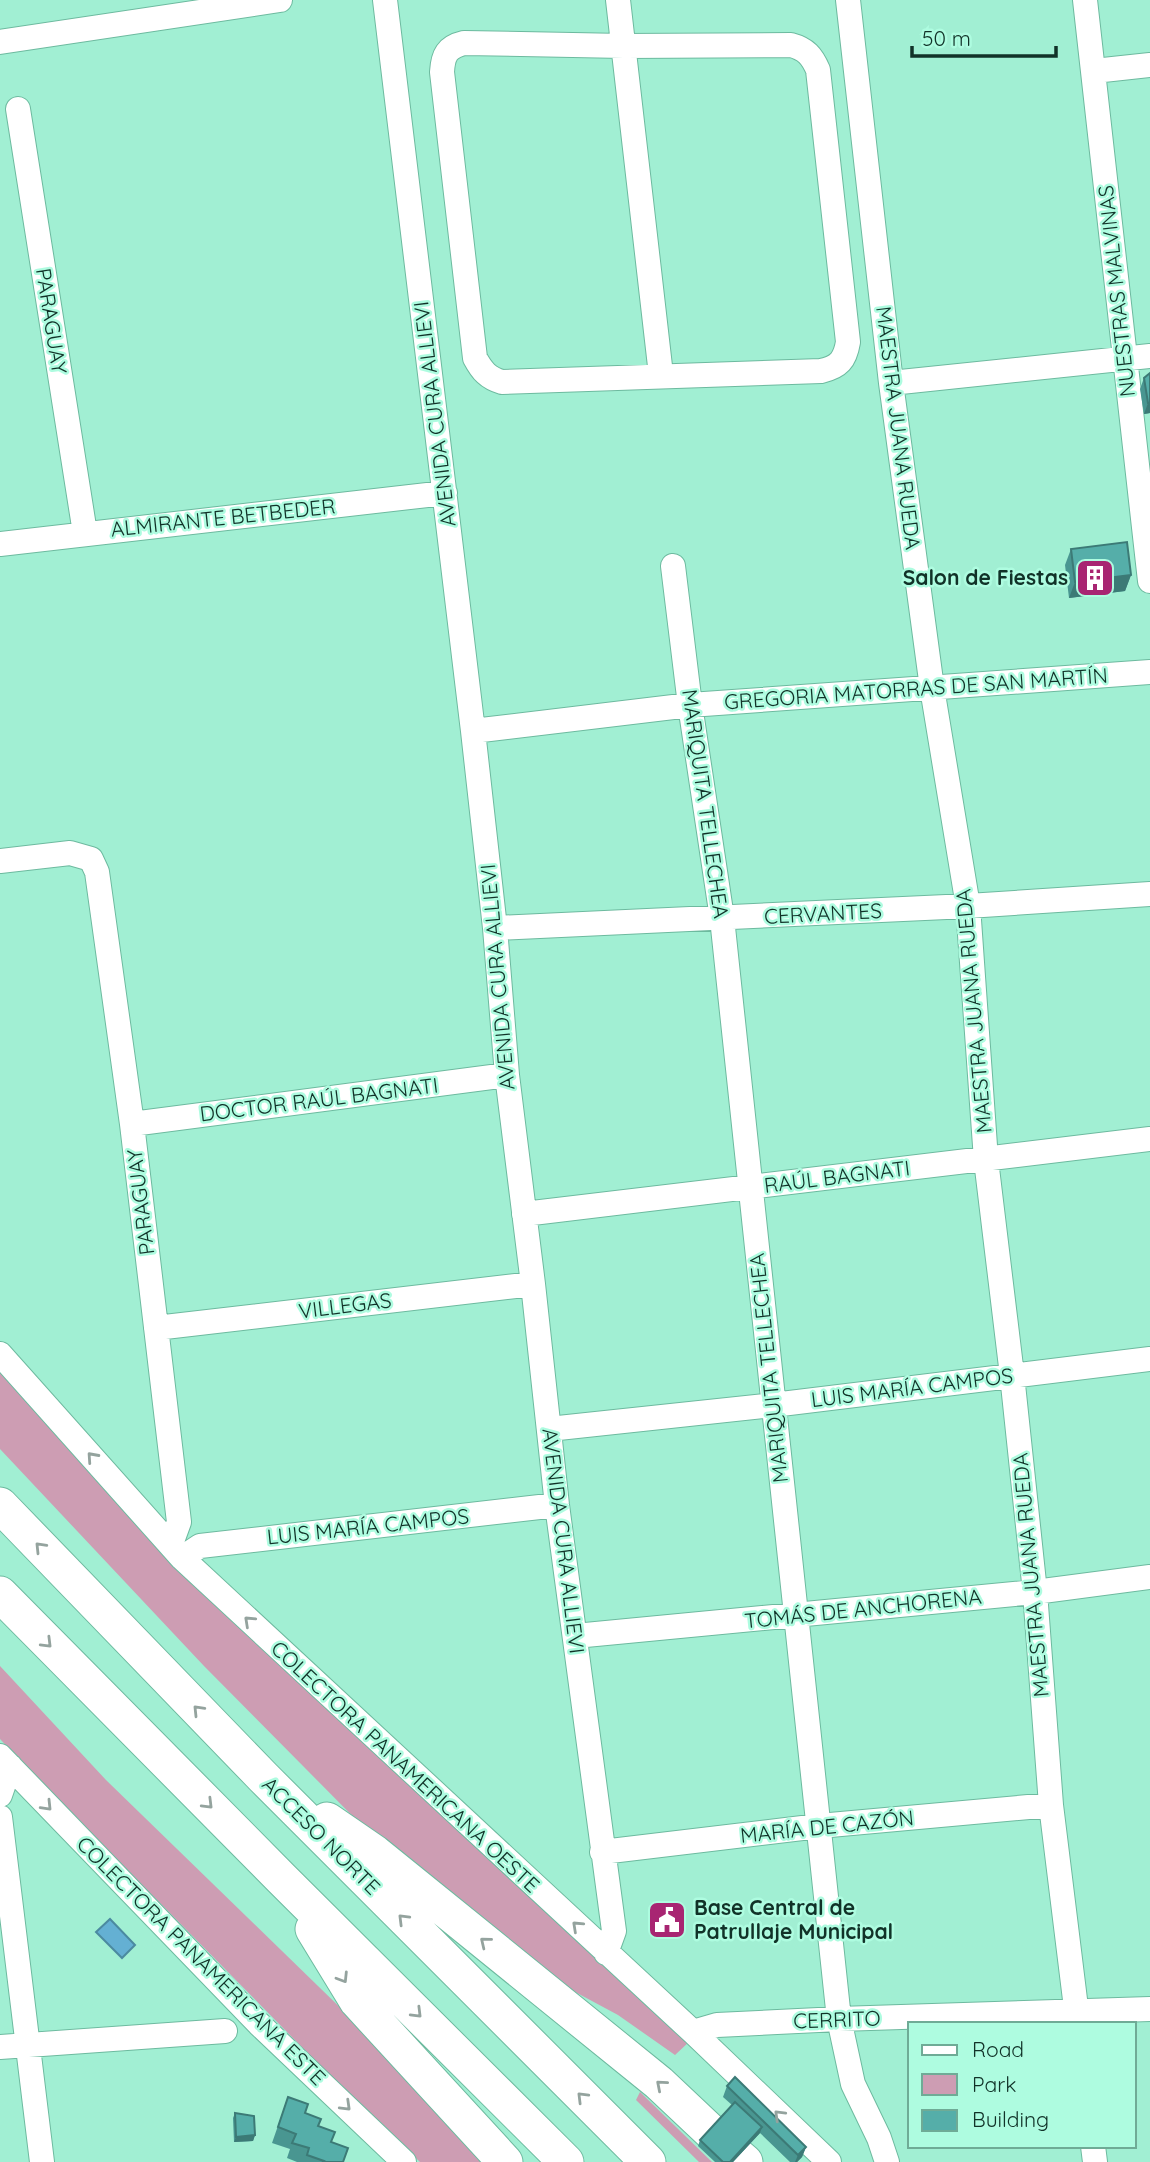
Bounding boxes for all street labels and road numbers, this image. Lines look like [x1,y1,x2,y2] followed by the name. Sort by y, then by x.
[1092,184,1140,398] street label: NUESTRAS MALVINAS
[31,266,73,376] street label: PARAGUAY
[407,300,461,528] street label: AVENIDA CURA ALLIEVI
[871,305,927,551] street label: MAESTRA JUANA RUEDA
[109,492,336,542] street label: ALMIRANTE BETBEDER
[723,662,1109,714] street label: GREGORIA MATORRAS DE SAN MARTÍN
[677,688,735,920] street label: MARIQUITA TELLECHEA
[474,863,520,1091] street label: AVENIDA CURA ALLIEVI
[949,888,997,1134] street label: MAESTRA JUANA RUEDA
[763,897,883,929] street label: CERVANTES
[198,1071,440,1127] street label: DOCTOR RAÚL BAGNATI
[121,1147,159,1257] street label: PARAGUAY
[762,1154,911,1198] street label: RAÚL BAGNATI
[743,1252,793,1484] street label: MARIQUITA TELLECHEA
[297,1286,393,1324] street label: VILLEGAS
[809,1362,1014,1412] street label: LUIS MARÍA CAMPOS
[537,1427,591,1655] street label: AVENIDA CURA ALLIEVI
[1006,1452,1054,1698] street label: MAESTRA JUANA RUEDA
[265,1502,470,1550] street label: LUIS MARÍA CAMPOS
[743,1583,983,1633] street label: TOMÁS DE ANCHORENA
[266,1635,545,1898] street label: COLECTORA PANAMERICANA OESTE
[257,1771,386,1900] street label: ACCESO NORTE
[739,1804,915,1848] street label: MARÍA DE CAZÓN
[72,1830,332,2090] street label: COLECTORA PANAMERICANA ESTE
[793,2004,881,2034] street label: CERRITO

